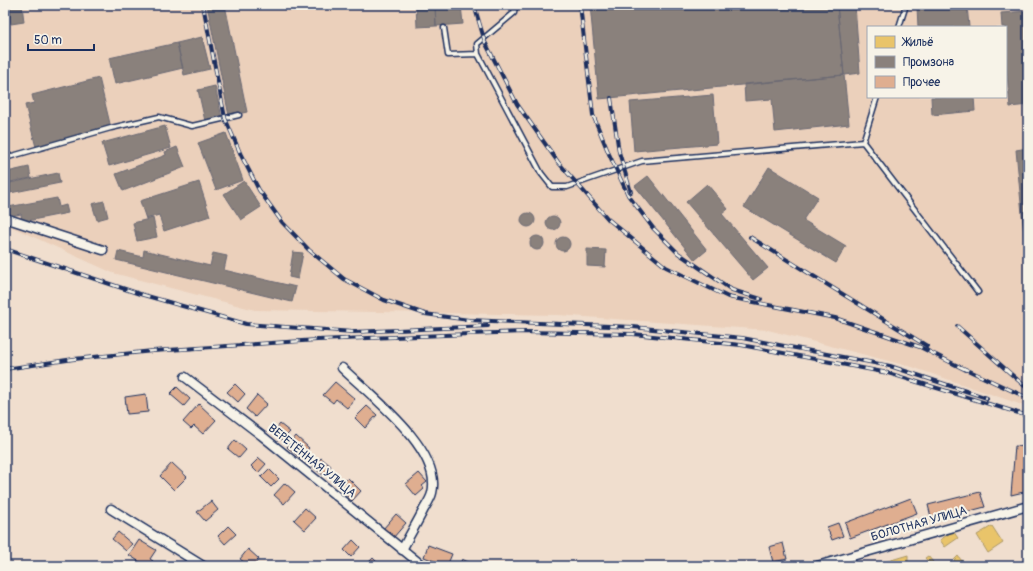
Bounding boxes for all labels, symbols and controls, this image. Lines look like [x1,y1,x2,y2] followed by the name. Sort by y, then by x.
[28,26,94,52] scale bar
[867,26,1007,98] legend
[34,33,62,48] text: 50 m
[901,35,934,50] text: Жильё
[903,55,954,70] text: Промзона
[903,75,940,90] text: Прочее
[265,420,360,501] street label: ВЕРЕТЁННАЯ УЛИЦА
[869,503,969,545] street label: БОЛОТНАЯ УЛИЦА

